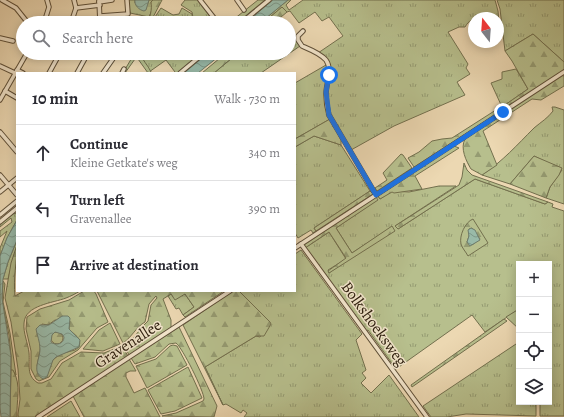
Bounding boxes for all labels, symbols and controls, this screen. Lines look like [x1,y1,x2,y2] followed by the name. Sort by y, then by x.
[468,12,504,48] north arrow
[16,16,296,60] search box
[30,27,52,49] icon: search
[62,28,133,48] text: Search here
[320,66,338,84] route start
[32,87,78,110] text: 10 min
[214,90,280,107] text: Walk · 730 m
[494,103,512,121] route end
[70,134,128,154] text: Continue
[32,142,54,164] icon: ahead
[248,144,280,161] text: 340 m
[70,154,178,171] text: Kleine Getkate's weg
[70,190,125,210] text: Turn left
[32,198,54,220] icon: left
[248,200,280,217] text: 390 m
[70,210,132,227] text: Gravenallee
[32,254,54,276] icon: arrive
[70,255,199,275] text: Arrive at destination
[516,261,552,405] map controls
[516,261,552,297] button: +
[336,277,412,371] street label: Bolkshoeksweg
[516,297,552,333] button: −
[90,314,166,374] street label: Gravenallee
[516,333,552,369] button: locate
[516,369,552,405] button: layers

